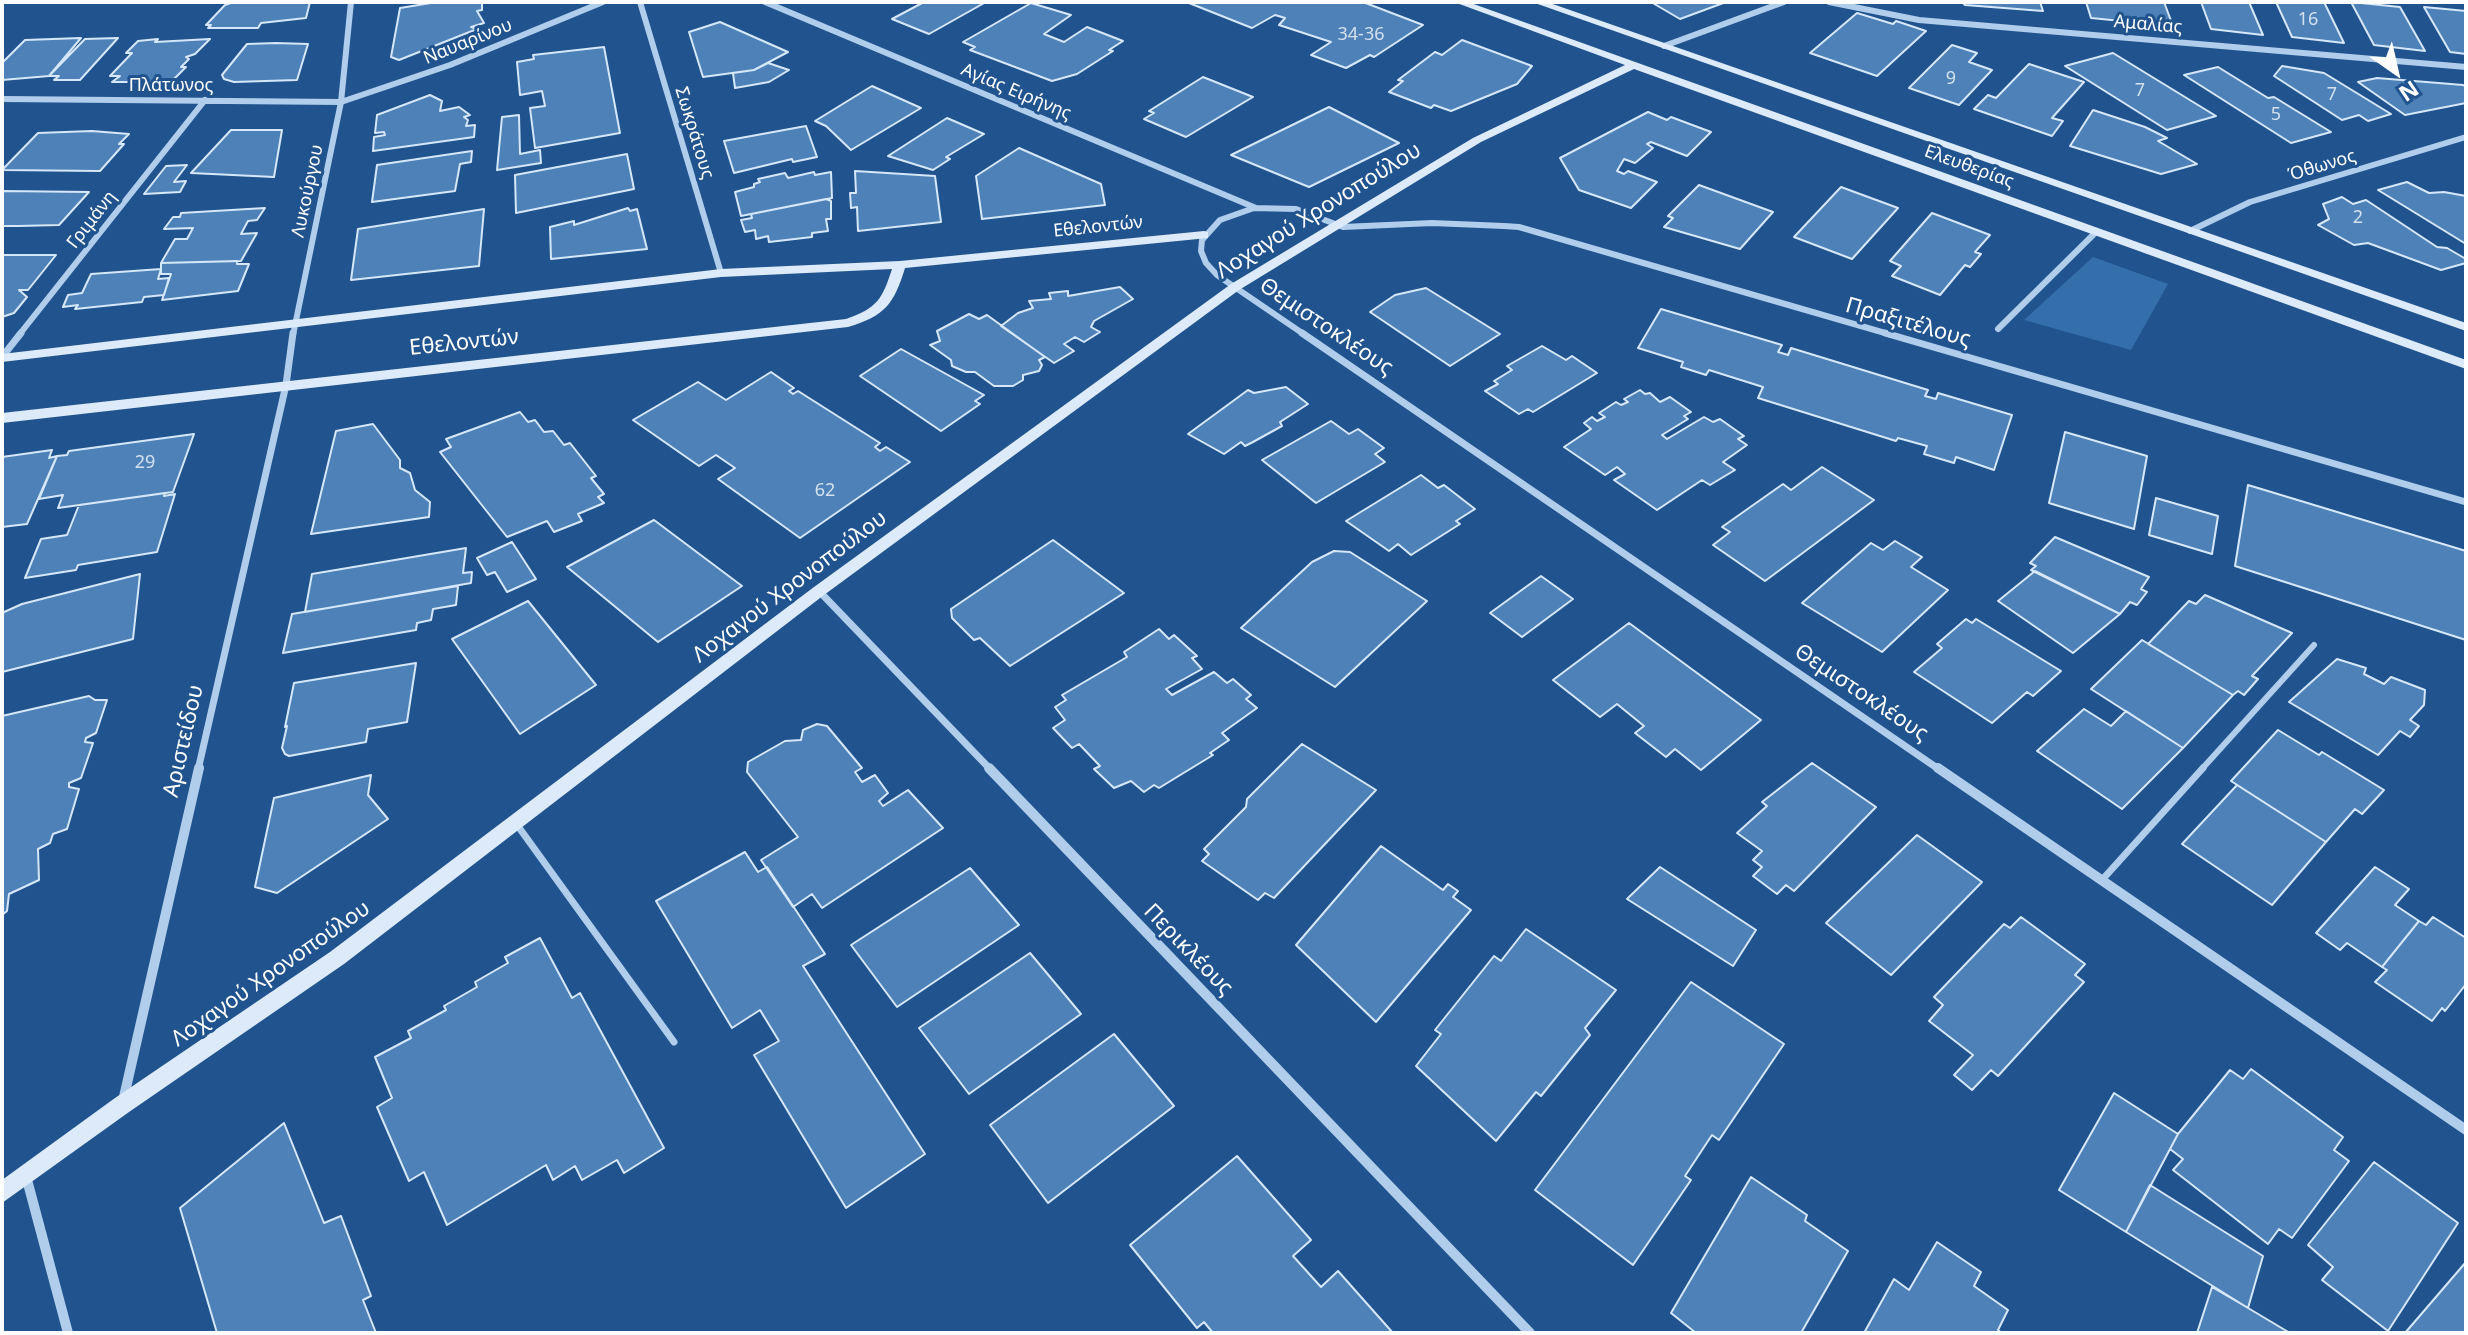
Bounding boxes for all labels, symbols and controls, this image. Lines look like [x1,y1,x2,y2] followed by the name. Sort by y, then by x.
[2298,9,2318,31] house number: 16
[2113,11,2183,39] street label: Αμαλίας
[420,14,516,70] street label: Ναυαρίνου
[1338,24,1384,46] house number: 34-36
[2356,32,2436,112] north arrow
[958,59,1074,125] street label: Αγίας Ειρήνης
[1946,68,1956,90] house number: 9
[2394,74,2425,109] text: N
[129,75,213,97] street label: Πλάτωνος
[2135,80,2145,102] house number: 7
[670,84,718,182] street label: Σωκράτους
[2327,84,2337,106] house number: 7
[2271,104,2281,126] house number: 5
[1212,137,1426,285] street label: Λοχαγού Χρονοπούλου
[1921,141,2017,193] street label: Ελευθερίας
[288,143,328,239] street label: Λυκούργου
[2286,145,2358,187] street label: Όθωνος
[63,187,121,253] street label: Γριμάνη
[2353,207,2363,229] house number: 2
[1052,212,1144,242] street label: Εθελοντών
[1254,273,1398,381] street label: Θεμιστοκλέους
[1842,293,1974,353] street label: Πραξιτέλους
[408,324,520,362] street label: Εθελοντών
[135,452,155,474] house number: 29
[815,480,835,502] house number: 62
[688,505,892,669] street label: Λοχαγού Χρονοπούλου
[1789,639,1933,747] street label: Θεμιστοκλέους
[158,682,210,800] street label: Αριστείδου
[167,895,375,1053] street label: Λοχαγού Χρονοπούλου
[1138,899,1238,1001] street label: Περικλέους

